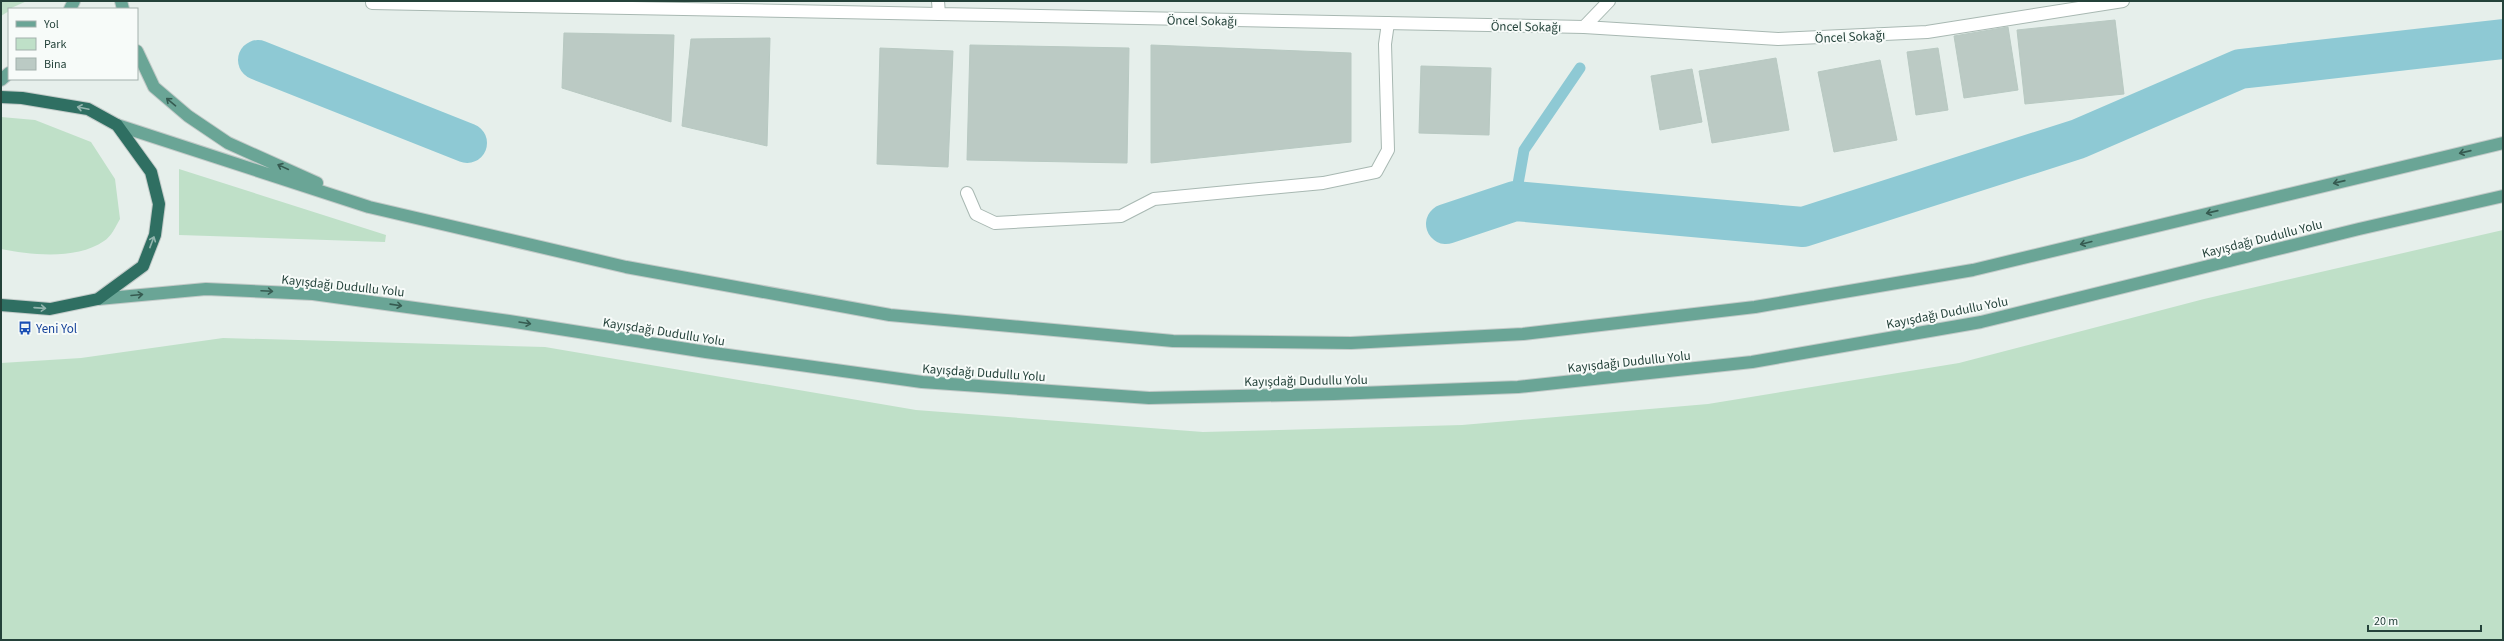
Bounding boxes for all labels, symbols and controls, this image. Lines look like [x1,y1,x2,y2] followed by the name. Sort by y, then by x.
[8,8,138,80] legend
[1167,11,1237,31] street label: Öncel Sokağı
[43,16,59,33] text: Yol
[1491,17,1561,37] street label: Öncel Sokağı
[1814,26,1886,48] street label: Öncel Sokağı
[44,36,66,53] text: Park
[44,56,67,73] text: Bina
[166,97,176,106] one-way arrow
[76,104,89,112] one-way arrow
[2459,148,2472,156] one-way arrow
[277,163,289,170] one-way arrow
[2332,178,2345,186] one-way arrow
[2206,209,2219,216] one-way arrow
[2200,215,2324,263] street label: Kayışdağı Dudullu Yolu
[149,237,157,249] one-way arrow
[2080,239,2093,247] one-way arrow
[280,271,405,301] street label: Kayışdağı Dudullu Yolu
[260,288,273,295] one-way arrow
[130,291,143,299] one-way arrow
[1885,292,2010,334] street label: Kayışdağı Dudullu Yolu
[389,301,402,309] one-way arrow
[33,305,46,312] one-way arrow
[601,313,726,351] street label: Kayışdağı Dudullu Yolu
[518,319,531,327] one-way arrow
[17,320,33,336] bus stop icon: Yeni Yol
[35,320,77,338] place label: Yeni Yol
[1567,347,1692,377] street label: Kayışdağı Dudullu Yolu
[922,360,1046,386] street label: Kayışdağı Dudullu Yolu
[1244,371,1368,391] street label: Kayışdağı Dudullu Yolu
[2368,607,2481,633] scale bar
[2374,613,2398,630] text: 20 m

